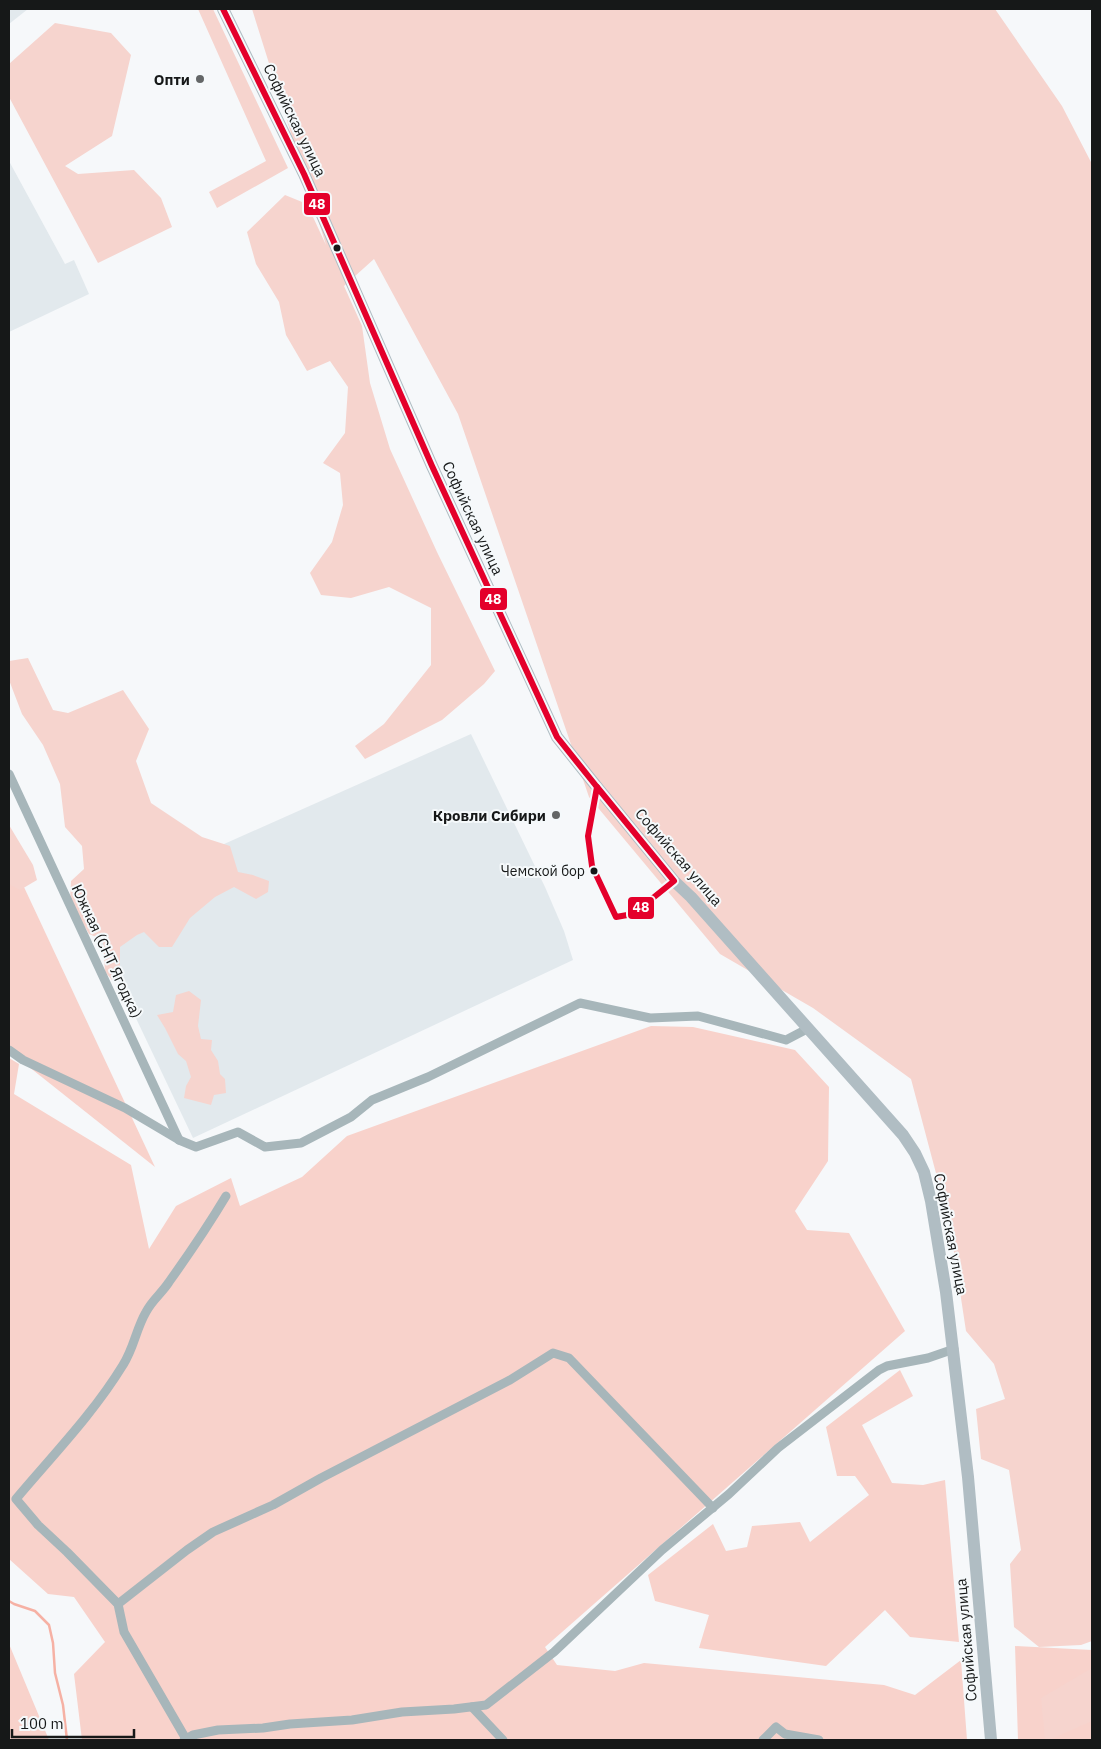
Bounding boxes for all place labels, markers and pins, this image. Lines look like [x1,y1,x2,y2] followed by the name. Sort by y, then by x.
[154,70,190,89] place label: Опти
[194,73,206,85] marker: Опти
[332,243,342,253] unlabelled marker
[433,806,546,825] place label: Кровли Сибири
[550,809,562,821] marker: Кровли Сибири
[501,862,585,880] place label: Чемской бор
[589,866,599,876] marker: Чемской бор

